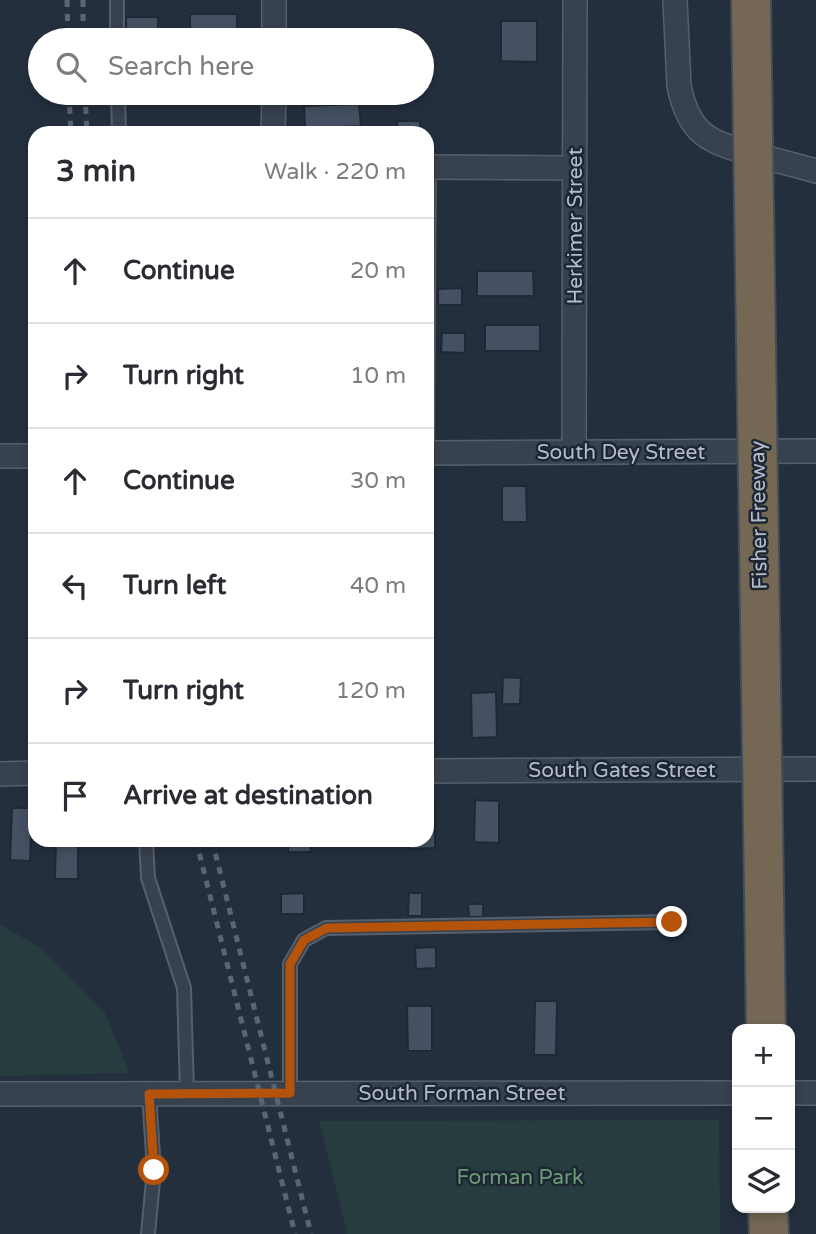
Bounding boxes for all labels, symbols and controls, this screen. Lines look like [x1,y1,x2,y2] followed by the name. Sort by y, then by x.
[28,28,434,105] search box
[52,48,90,86] icon: search
[108,51,254,82] text: Search here
[563,148,588,304] street label: Herkimer Street
[56,153,136,190] text: 3 min
[264,158,406,186] text: Walk · 220 m
[56,252,94,290] icon: ahead
[123,255,235,286] text: Continue
[350,257,406,285] text: 20 m
[56,357,94,395] icon: right
[123,360,244,391] text: Turn right
[350,362,406,390] text: 10 m
[537,440,705,465] street label: South Dey Street
[745,440,773,590] street label: Fisher Freeway
[56,462,94,500] icon: ahead
[123,465,235,496] text: Continue
[350,467,406,495] text: 30 m
[56,567,94,605] icon: left
[123,570,226,601] text: Turn left
[350,572,406,600] text: 40 m
[56,672,94,710] icon: right
[123,675,244,706] text: Turn right
[336,677,406,705] text: 120 m
[528,758,716,783] street label: South Gates Street
[56,777,94,815] icon: arrive
[123,780,373,811] text: Arrive at destination
[656,906,687,937] route end
[732,1024,795,1213] map controls
[732,1024,795,1087] button: +
[359,1081,565,1106] street label: South Forman Street
[732,1087,795,1150] button: −
[732,1150,795,1213] button: layers
[138,1154,169,1185] route start
[457,1165,583,1190] park label: Forman Park

